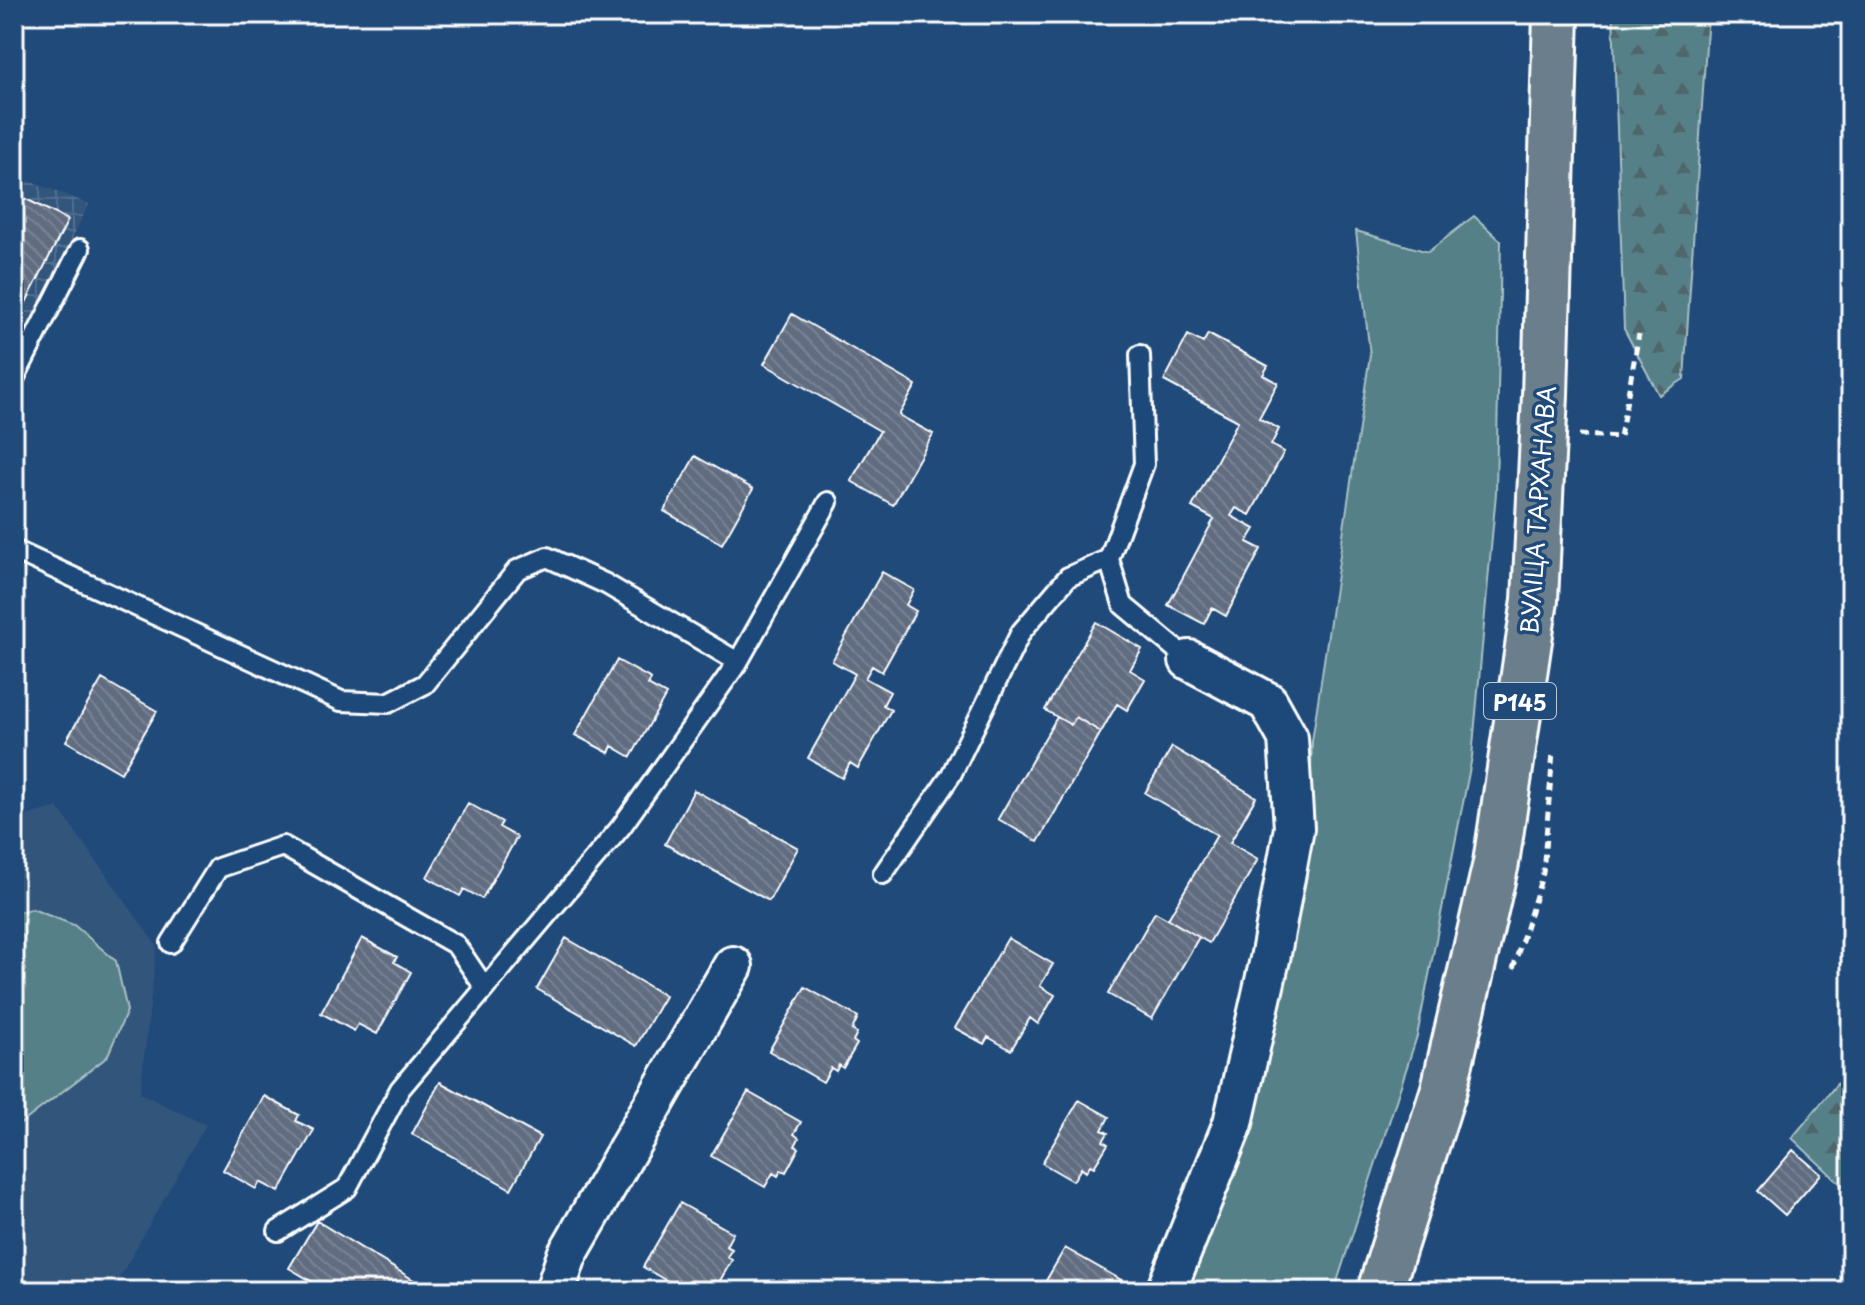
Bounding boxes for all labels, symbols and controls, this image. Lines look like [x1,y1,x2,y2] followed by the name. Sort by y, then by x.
[1510,384,1564,636] street label: ВУЛІЦА ТАРХАНАВА
[1484,683,1556,719] road number: Р145

